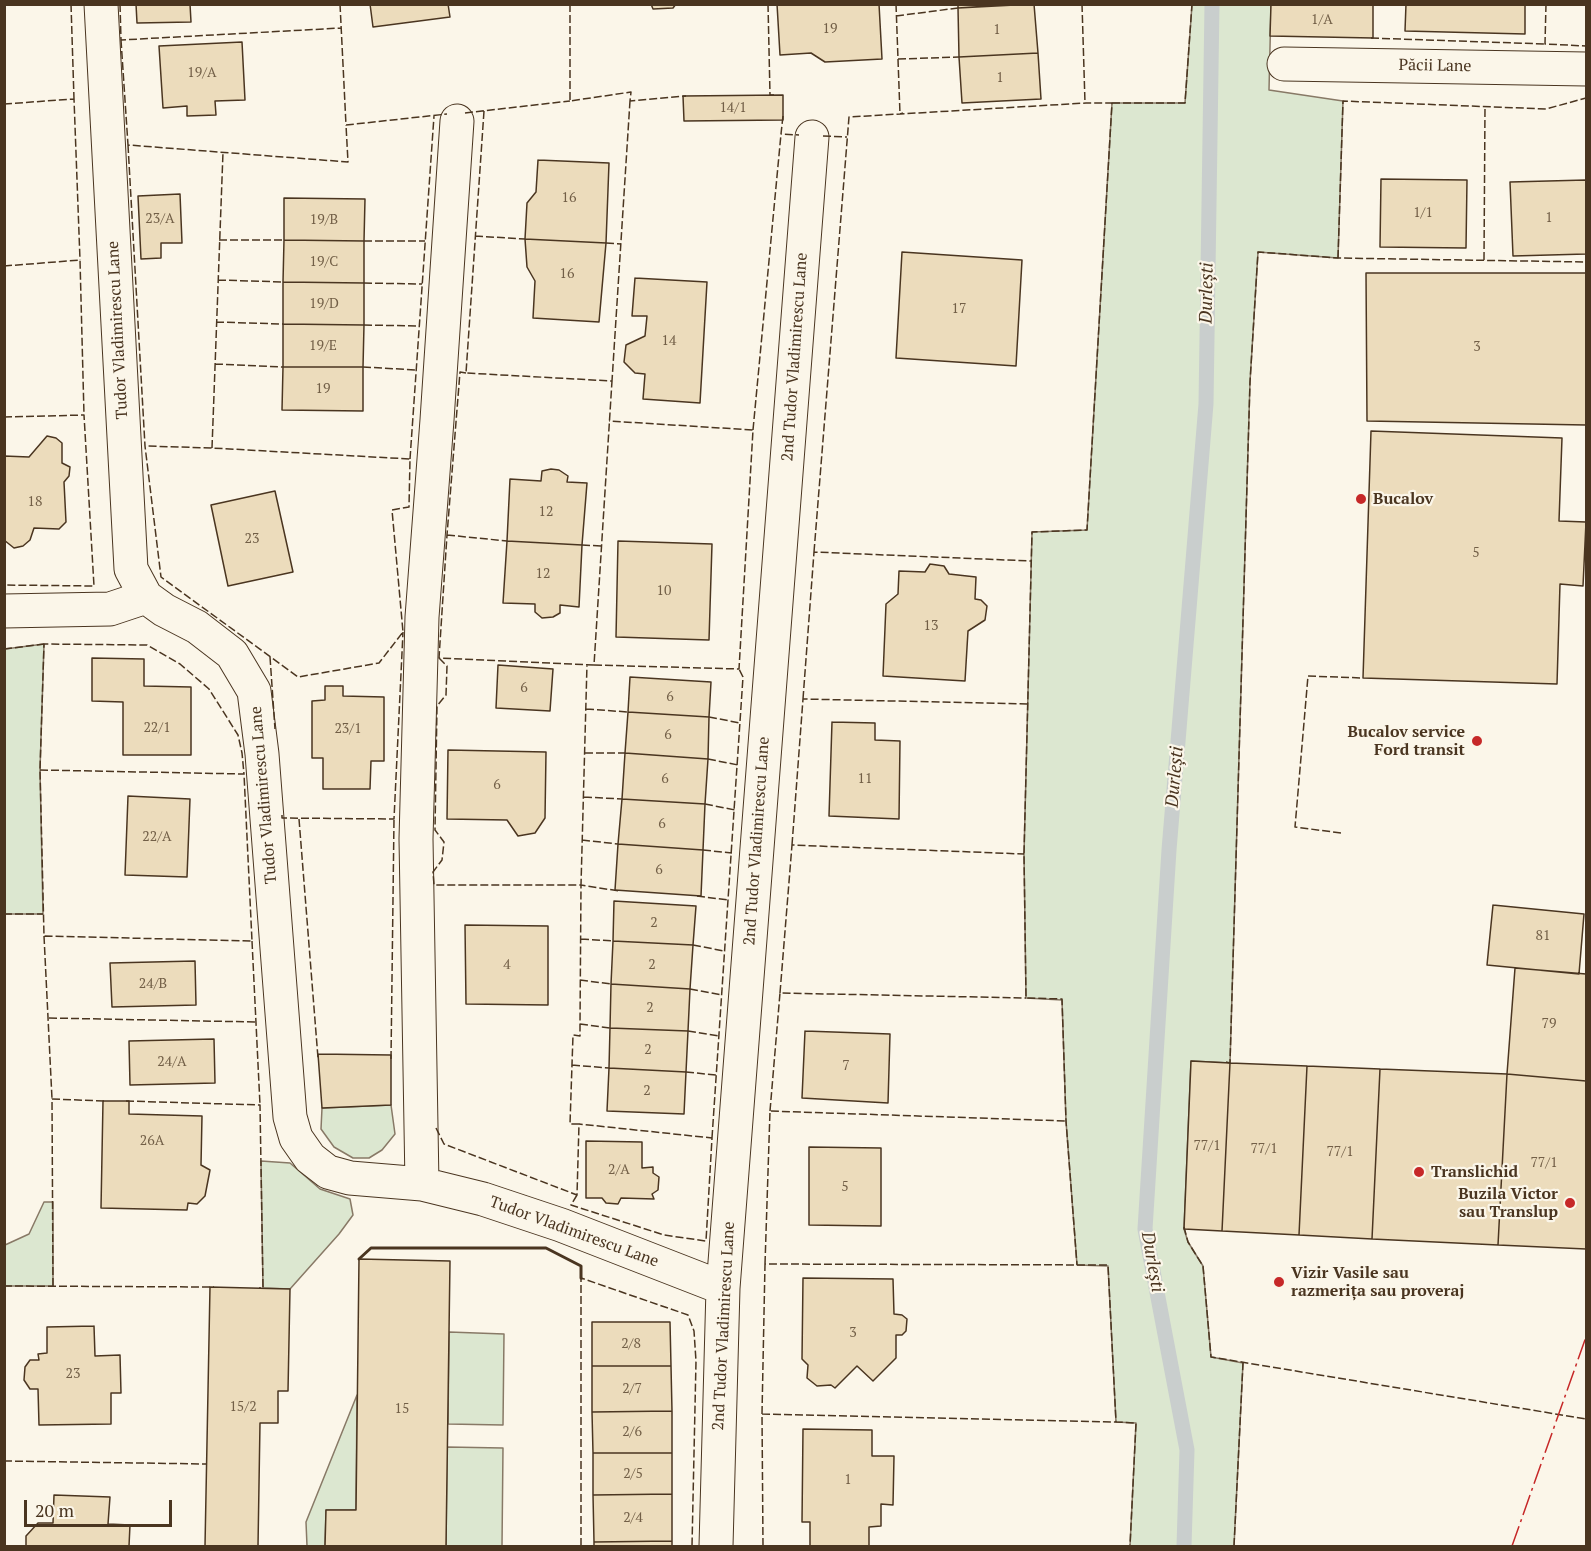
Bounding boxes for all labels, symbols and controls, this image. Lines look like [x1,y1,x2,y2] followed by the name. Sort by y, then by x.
[1311,12,1333,28] house number: 1/A
[823,21,837,37] house number: 19
[993,22,1001,38] house number: 1
[1398,56,1472,76] street label: Păcii Lane
[187,65,217,81] house number: 19/A
[996,70,1004,86] house number: 1
[719,100,747,116] house number: 14/1
[562,190,576,206] house number: 16
[1413,205,1433,221] house number: 1/1
[1545,210,1553,226] house number: 1
[145,211,175,227] house number: 23/A
[310,212,338,228] house number: 19/B
[104,240,132,420] street label: Tudor Vladimirescu Lane
[778,252,812,462] street label: 2nd Tudor Vladimirescu Lane
[310,254,338,270] house number: 19/C
[1196,262,1218,324] water label: Durlești
[560,266,574,282] house number: 16
[309,296,339,312] house number: 19/D
[952,301,966,317] house number: 17
[662,333,676,349] house number: 14
[309,338,337,354] house number: 19/E
[1473,339,1481,355] house number: 3
[316,381,330,397] house number: 19
[1373,489,1433,509] place label: Bucalov
[1354,492,1368,506] marker: Bucalov
[28,494,42,510] house number: 18
[539,504,553,520] house number: 12
[245,531,259,547] house number: 23
[1472,545,1480,561] house number: 5
[536,566,550,582] house number: 12
[657,583,671,599] house number: 10
[924,618,938,634] house number: 13
[520,680,528,696] house number: 6
[666,689,674,705] house number: 6
[247,705,281,885] street label: Tudor Vladimirescu Lane
[143,720,171,736] house number: 22/1
[334,721,362,737] house number: 23/1
[1348,722,1465,760] place label: Bucalov service Ford transit
[664,727,672,743] house number: 6
[1470,734,1484,748] marker: Bucalov service Ford transit
[740,736,774,946] street label: 2nd Tudor Vladimirescu Lane
[1162,745,1188,809] water label: Durlești
[661,771,669,787] house number: 6
[858,771,872,787] house number: 11
[493,777,501,793] house number: 6
[658,816,666,832] house number: 6
[142,829,172,845] house number: 22/A
[655,862,663,878] house number: 6
[650,915,658,931] house number: 2
[1536,928,1550,944] house number: 81
[503,957,511,973] house number: 4
[648,957,656,973] house number: 2
[139,976,167,992] house number: 24/B
[646,1000,654,1016] house number: 2
[1542,1016,1556,1032] house number: 79
[644,1042,652,1058] house number: 2
[157,1054,187,1070] house number: 24/A
[842,1058,850,1074] house number: 7
[643,1083,651,1099] house number: 2
[140,1133,164,1149] house number: 26A
[1193,1138,1221,1154] house number: 77/1
[1250,1141,1278,1157] house number: 77/1
[1326,1144,1354,1160] house number: 77/1
[1530,1155,1558,1171] house number: 77/1
[608,1162,630,1178] house number: 2/A
[1431,1162,1518,1182] place label: Translichid
[1412,1165,1426,1179] marker: Translichid
[841,1179,849,1195] house number: 5
[1458,1184,1558,1222] place label: Buzila Victor sau Translup
[487,1192,661,1272] street label: Tudor Vladimirescu Lane
[1563,1196,1577,1210] marker: Buzila Victor sau Translup
[709,1221,739,1431] street label: 2nd Tudor Vladimirescu Lane
[1136,1230,1168,1294] water label: Durlești
[1291,1263,1464,1301] place label: Vizir Vasile sau razmerița sau proveraj
[1272,1275,1286,1289] marker: Vizir Vasile sau razmerița sau proveraj
[849,1325,857,1341] house number: 3
[621,1336,641,1352] house number: 2/8
[66,1366,80,1382] house number: 23
[622,1381,642,1397] house number: 2/7
[229,1399,257,1415] house number: 15/2
[395,1401,409,1417] house number: 15
[622,1424,642,1440] house number: 2/6
[623,1466,643,1482] house number: 2/5
[844,1472,852,1488] house number: 1
[27,1488,176,1526] scale bar
[35,1498,74,1522] text: 20 m
[623,1510,643,1526] house number: 2/4

